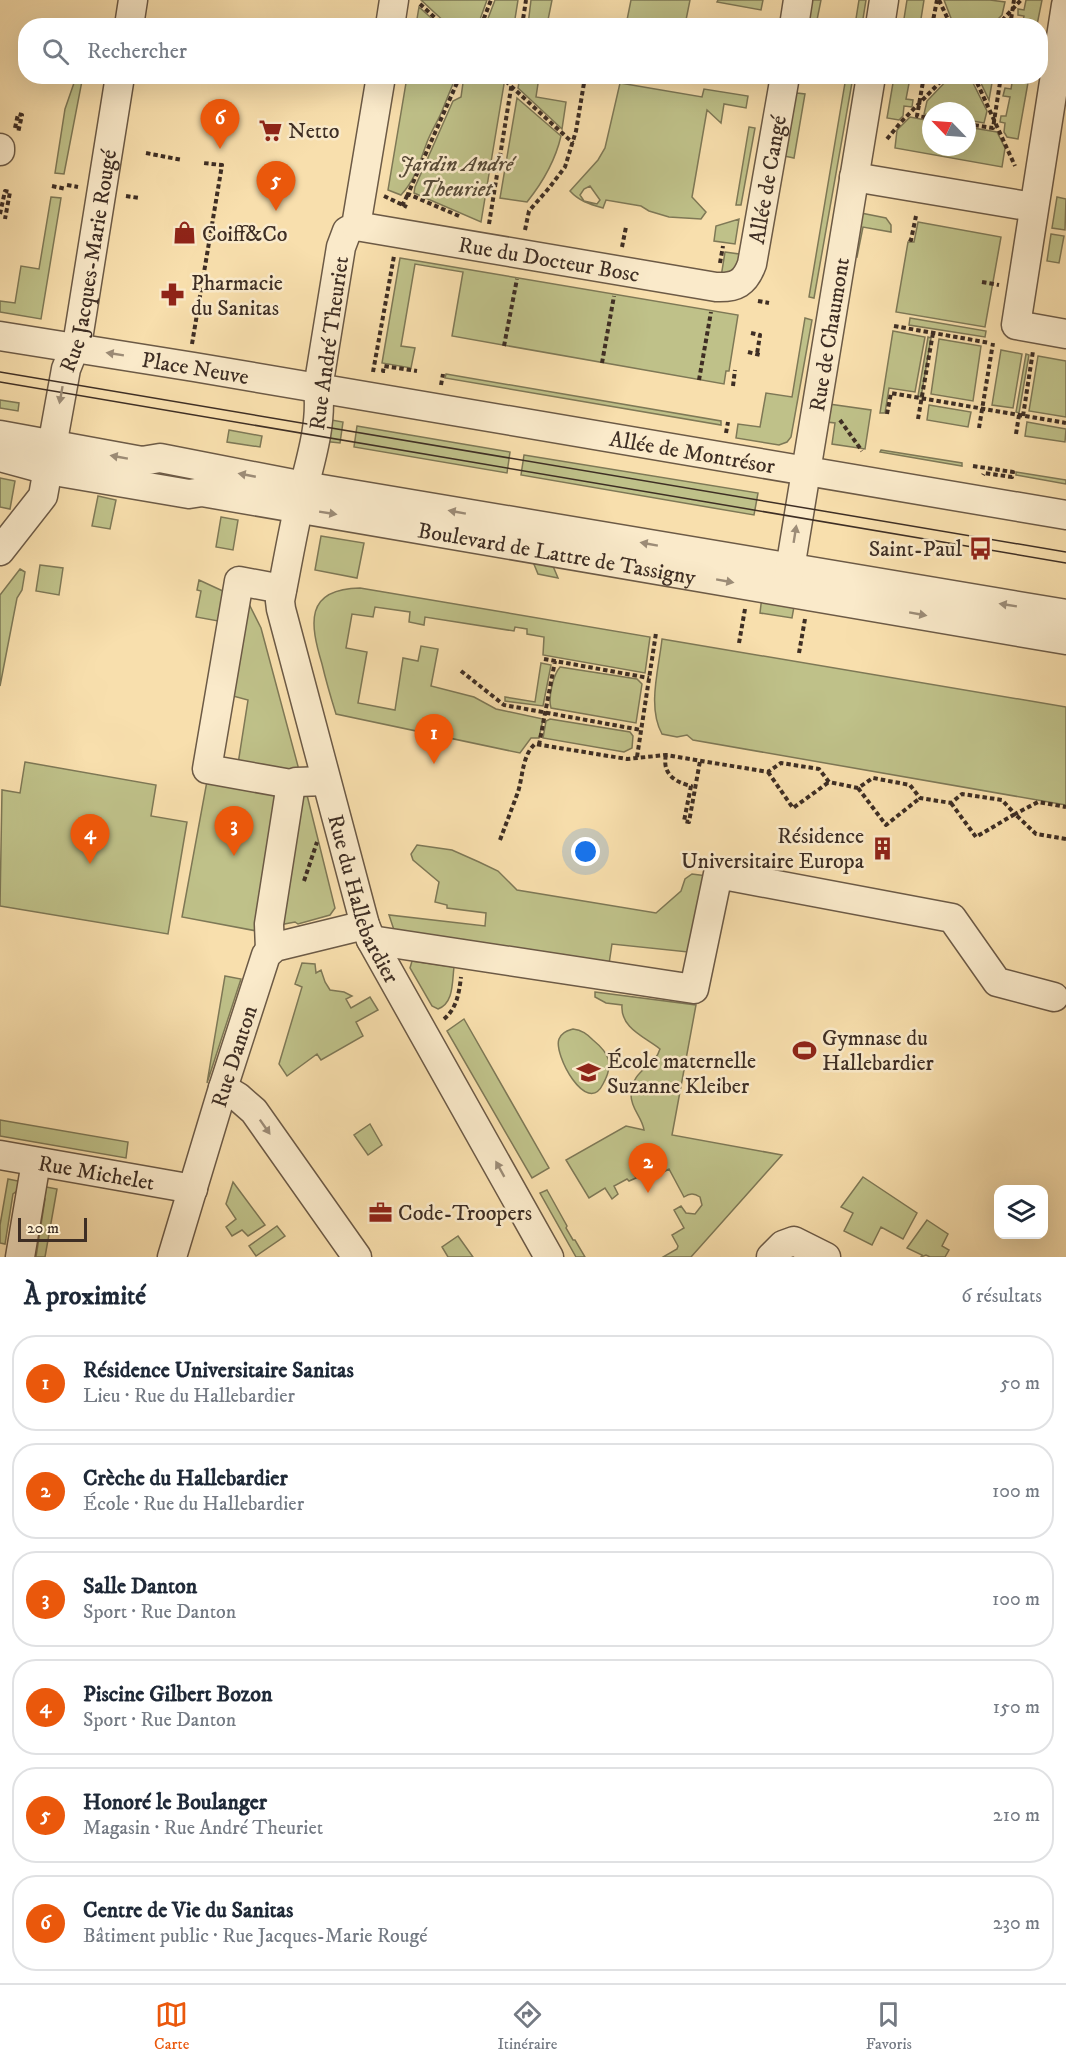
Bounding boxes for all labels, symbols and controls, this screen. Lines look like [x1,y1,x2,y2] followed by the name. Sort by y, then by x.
[18,18,1048,84] search box
[39,35,72,68] icon: search
[87,38,187,65] text: Rechercher
[200,100,240,149] pin: 6
[922,102,976,156] north arrow
[744,113,793,246] street label: Allée de Cangé
[257,117,283,143] supermarket icon: Netto
[288,118,340,145] place label: Netto
[54,148,123,376] street label: Rue Jacques-Marie Rougé
[399,151,517,203] park label: Jardin André Theuriet
[256,162,296,211] pin: 5
[171,220,197,246] shop icon: Coiff&Co
[202,221,288,248] place label: Coiff&Co
[456,232,642,289] street label: Rue du Docteur Bosc
[304,254,355,432] street label: Rue André Theuriet
[804,256,856,414] street label: Rue de Chaumont
[191,270,283,322] place label: Pharmacie du Sanitas
[160,282,186,308] pharmacy icon: Pharmacie du Sanitas
[140,347,251,391] street label: Place Neuve
[105,349,124,358] one-way arrow
[56,386,65,405] one-way arrow
[607,426,778,481] street label: Allée de Montrésor
[109,452,128,461] one-way arrow
[237,470,256,479] one-way arrow
[447,507,466,516] one-way arrow
[318,509,337,518] one-way arrow
[416,517,698,591] street label: Boulevard de Lattre de Tassigny
[791,524,800,543] one-way arrow
[967,535,993,561] bus stop icon: Saint-Paul
[869,536,962,563] place label: Saint-Paul
[640,540,659,549] one-way arrow
[716,577,735,586] one-way arrow
[999,600,1018,609] one-way arrow
[908,610,927,619] one-way arrow
[414,714,454,764] pin: 1
[214,806,254,856] pin: 3
[321,812,405,989] street label: Rue du Hallebardier
[70,814,110,864] pin: 4
[681,823,865,875] place label: Résidence Universitaire Europa
[869,835,895,861] building icon: Résidence Universitaire Europa
[571,837,600,866] your location
[206,1002,264,1111] street label: Rue Danton
[822,1025,935,1077] place label: Gymnase du Hallebardier
[791,1037,817,1063] sports icon: Gymnase du Hallebardier
[607,1048,756,1100] place label: École maternelle Suzanne Kleiber
[576,1060,602,1086] school or university icon: École maternelle Suzanne Kleiber
[259,1118,271,1134] one-way arrow
[628,1144,668,1193] pin: 2
[36,1150,157,1197] street label: Rue Michelet
[495,1161,505,1178] one-way arrow
[994,1185,1048,1239] map controls
[994,1185,1048,1239] button: layers
[367,1199,393,1225] office icon: Code-Troopers
[398,1200,532,1227] place label: Code-Troopers
[18,1215,87,1242] scale bar
[27,1218,59,1238] text: 20 m
[24,1280,146,1313] text: À proximité
[961,1284,1042,1309] text: 6 résultats
[83,1357,354,1384] text: Résidence Universitaire Sanitas
[42,1371,49,1396] text: 1
[1000,1371,1040,1396] text: 50 m
[83,1384,295,1409] text: Lieu · Rue du Hallebardier
[83,1465,288,1492] text: Crèche du Hallebardier
[41,1479,50,1504] text: 2
[992,1479,1040,1504] text: 100 m
[83,1492,304,1517] text: École · Rue du Hallebardier
[83,1573,197,1600] text: Salle Danton
[42,1587,49,1612] text: 3
[992,1587,1040,1612] text: 100 m
[83,1600,236,1625] text: Sport · Rue Danton
[83,1681,273,1708] text: Piscine Gilbert Bozon
[40,1695,51,1720] text: 4
[993,1695,1040,1720] text: 150 m
[83,1708,236,1733] text: Sport · Rue Danton
[83,1789,267,1816] text: Honoré le Boulanger
[41,1803,50,1828] text: 5
[993,1803,1040,1828] text: 210 m
[83,1816,323,1841] text: Magasin · Rue André Theuriet
[83,1897,293,1924] text: Centre de Vie du Sanitas
[40,1911,51,1936] text: 6
[993,1911,1040,1936] text: 230 m
[83,1924,428,1949] text: Bâtiment public · Rue Jacques-Marie Rougé
[154,1998,189,2054] tab: Carte
[497,1998,557,2054] tab: Itinéraire
[866,1998,912,2054] tab: Favoris

